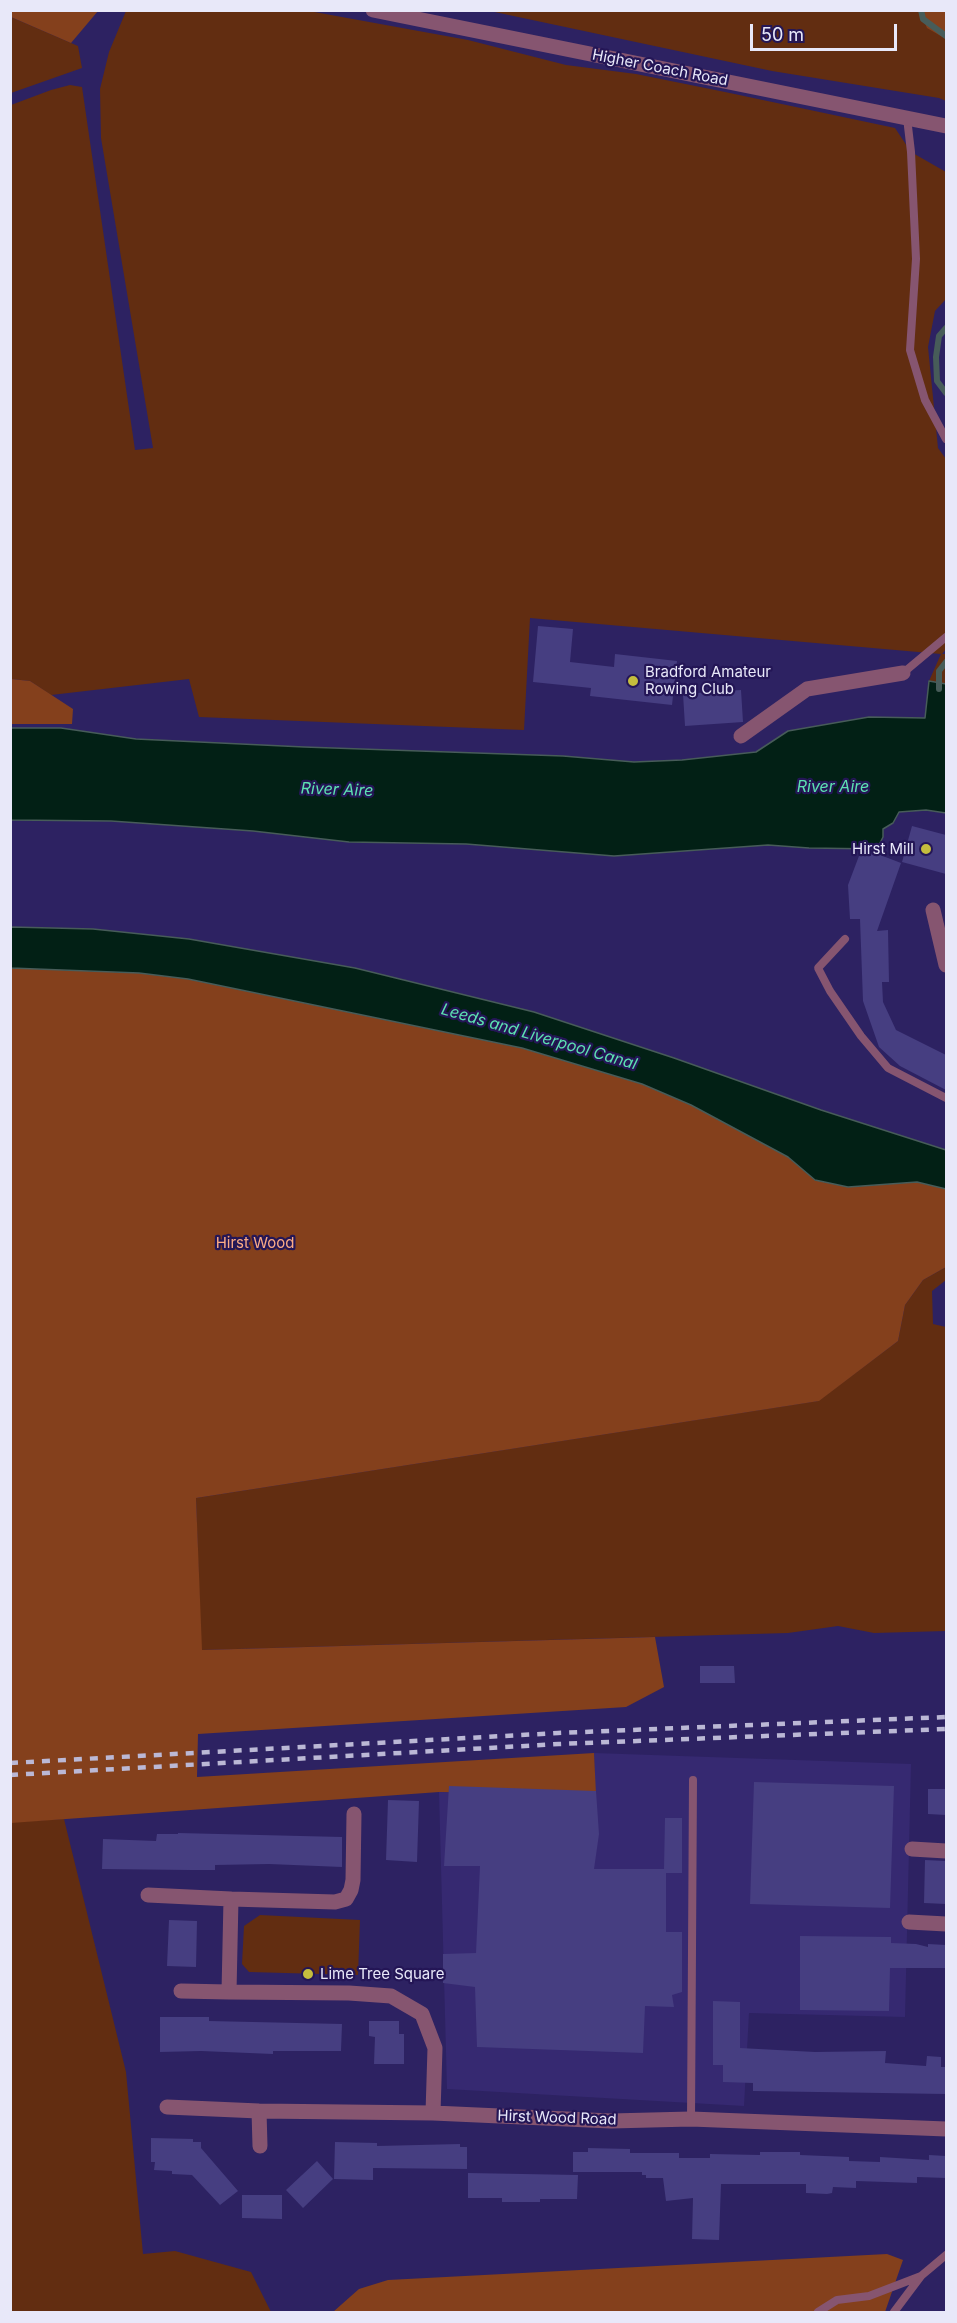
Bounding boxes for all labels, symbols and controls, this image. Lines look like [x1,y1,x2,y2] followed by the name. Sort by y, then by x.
[753,12,900,50] scale bar
[761,24,804,45] text: 50 m
[591,46,729,90] street label: Higher Coach Road
[645,663,771,698] place label: Bradford Amateur Rowing Club
[626,674,640,688] marker: Bradford Amateur Rowing Club
[797,777,869,797] water label: River Aire
[300,779,374,801] water label: River Aire
[852,840,914,858] place label: Hirst Mill
[919,842,933,856] marker: Hirst Mill
[439,1000,639,1074] water label: Leeds and Liverpool Canal
[216,1234,294,1252] park label: Hirst Wood
[320,1965,444,1983] place label: Lime Tree Square
[301,1967,315,1981] marker: Lime Tree Square
[497,2107,617,2129] street label: Hirst Wood Road

